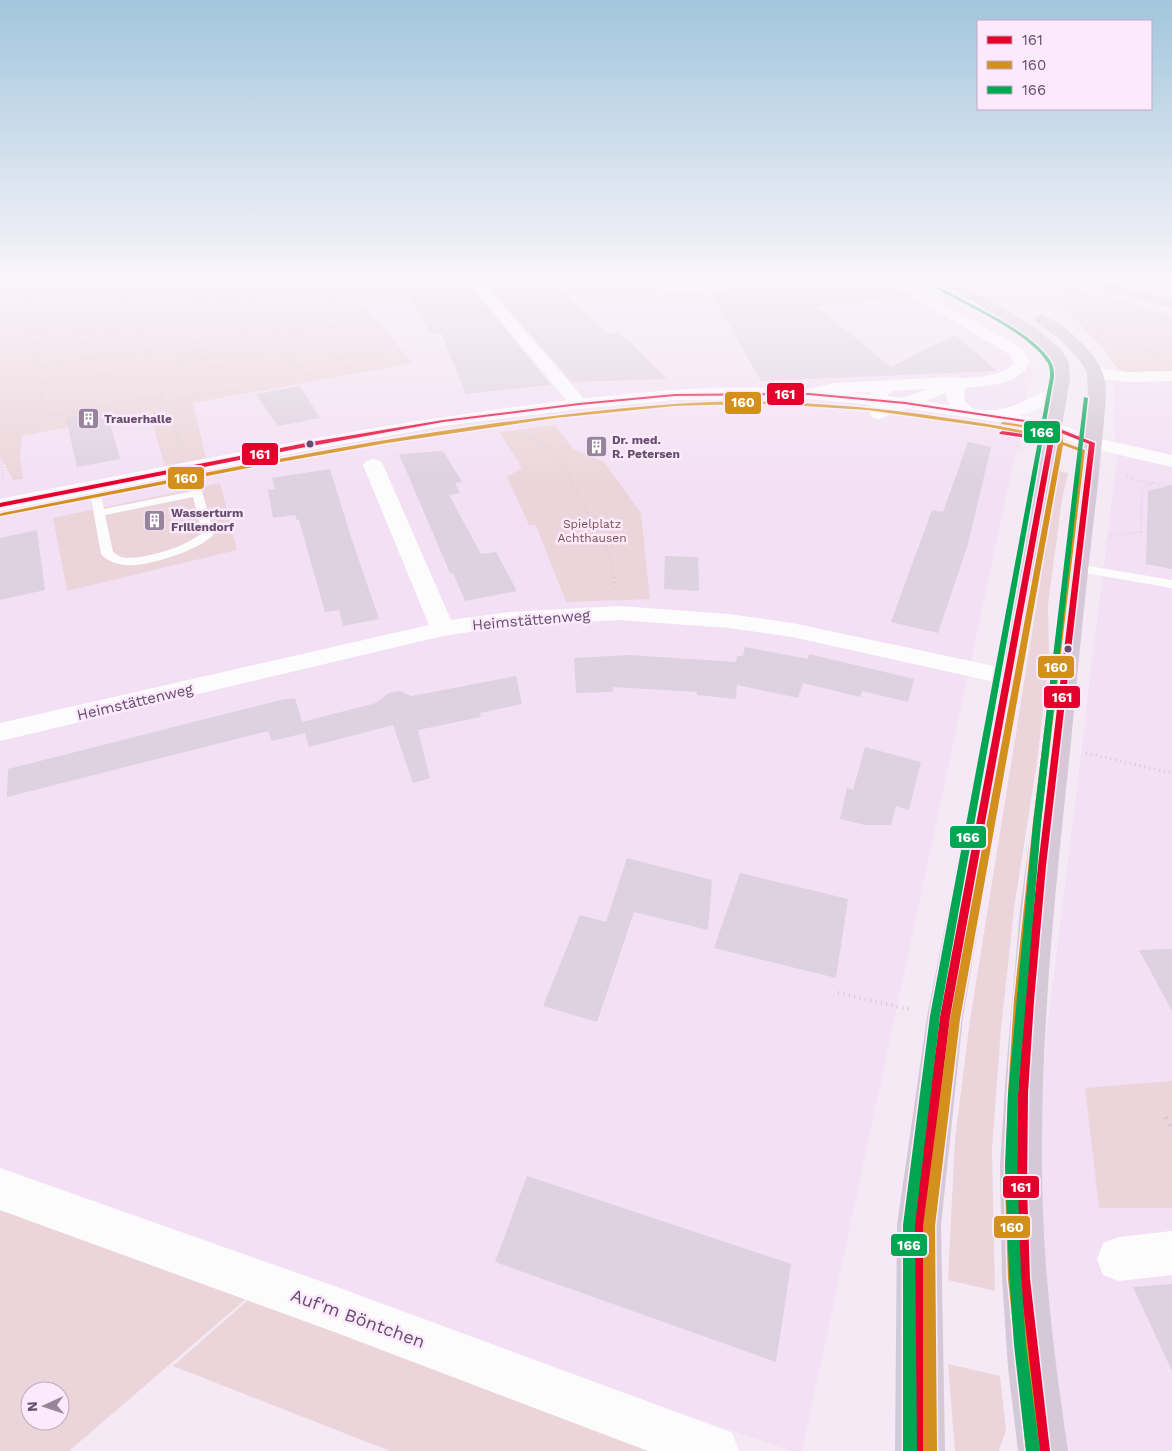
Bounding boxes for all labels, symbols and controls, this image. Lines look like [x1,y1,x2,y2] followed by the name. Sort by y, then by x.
[977,20,1152,110] legend
[1022,31,1043,49] text: 161
[1022,56,1046,74] text: 160
[1022,81,1046,99] text: 166
[766,382,805,406] line badge: 161
[775,386,795,402] text: 161
[724,391,762,415] line badge: 160
[731,394,755,410] text: 160
[76,407,100,431] building icon: Trauerhalle
[104,412,172,426] place label: Trauerhalle
[1023,420,1061,444] line badge: 166
[1030,424,1054,440] text: 166
[612,433,680,461] place label: Dr. med. R. Petersen
[584,435,608,459] building icon: Dr. med. R. Petersen
[305,439,315,449] unlabelled marker
[241,442,279,466] line badge: 161
[250,446,270,462] text: 161
[167,466,205,490] line badge: 160
[174,470,198,486] text: 160
[171,506,243,534] place label: Wasserturm Frillendorf
[143,508,167,532] building icon: Wasserturm Frillendorf
[557,517,627,545] park label: Spielplatz Achthausen
[471,606,591,634] street label: Heimstättenweg
[1063,644,1073,654] unlabelled marker
[1037,655,1075,679] line badge: 160
[1044,659,1068,675] text: 160
[75,680,195,724] street label: Heimstättenweg
[1043,685,1081,709] line badge: 161
[1052,689,1072,705] text: 161
[949,825,987,849] line badge: 166
[956,829,980,845] text: 166
[1002,1175,1040,1199] line badge: 161
[1011,1179,1031,1195] text: 161
[993,1215,1031,1239] line badge: 160
[1000,1219,1024,1235] text: 160
[890,1233,928,1257] line badge: 166
[897,1237,921,1253] text: 166
[288,1284,428,1352] street label: Auf'm Böntchen
[20,1381,70,1431] north arrow
[24,1401,40,1412] text: N

